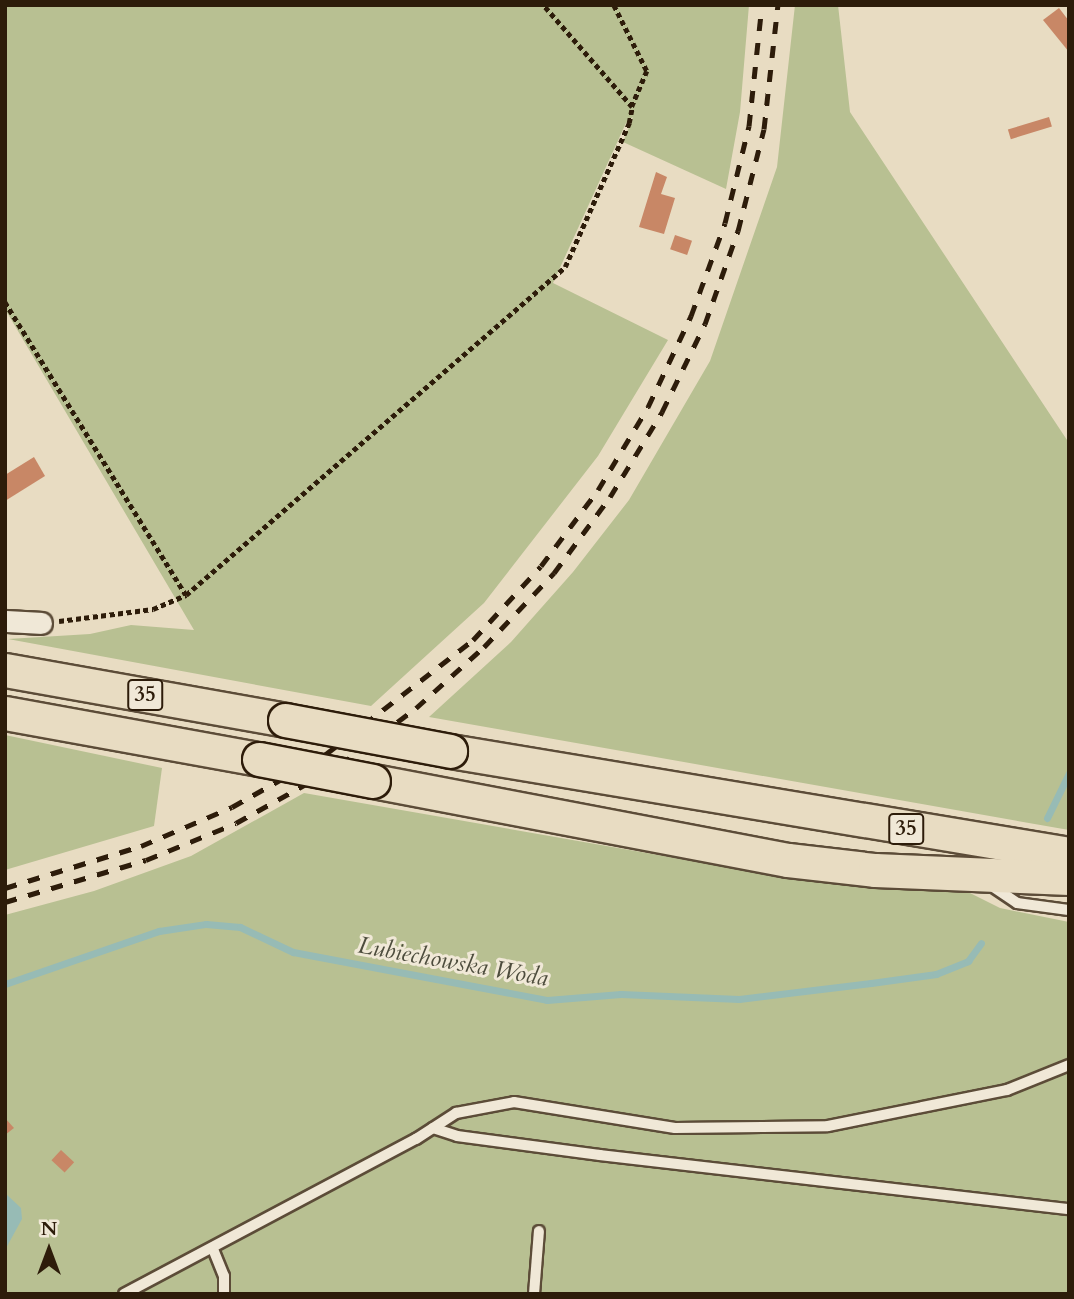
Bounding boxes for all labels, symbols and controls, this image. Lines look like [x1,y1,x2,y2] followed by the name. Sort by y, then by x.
[126,678,164,712] road number: 35
[887,812,925,846] road number: 35
[356,931,550,993] water label: Lubiechowska Woda
[14,1215,84,1285] north arrow
[41,1216,57,1242] text: N

